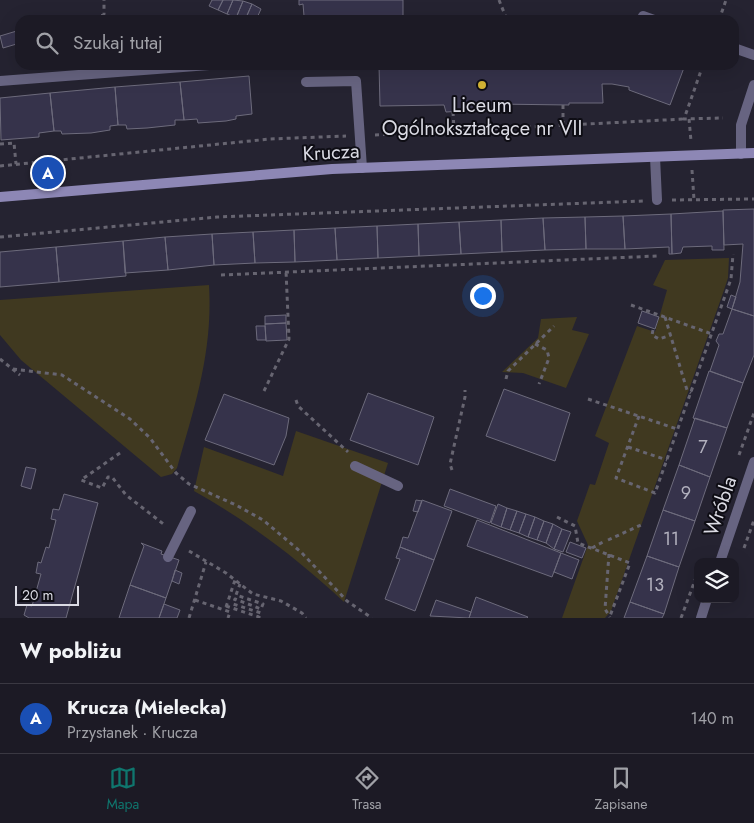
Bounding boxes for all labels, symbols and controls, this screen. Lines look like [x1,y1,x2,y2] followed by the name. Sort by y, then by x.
[15,15,739,70] search box
[33,29,61,57] icon: search
[73,29,163,56] text: Szukaj tutaj
[476,79,488,91] marker: Liceum Ogólnokształcące nr VII
[382,91,582,143] place label: Liceum Ogólnokształcące nr VII
[302,137,360,168] street label: Krucza
[32,154,64,192] pin: A
[470,283,496,309] your location
[698,434,708,460] house number: 7
[697,472,744,540] street label: Wróbla
[681,480,691,506] house number: 9
[663,526,679,552] house number: 11
[694,558,739,603] map controls
[694,558,739,603] button: layers
[646,572,664,598] house number: 13
[15,583,79,606] scale bar
[22,585,54,605] text: 20 m
[20,636,121,666] text: W pobliżu
[67,694,227,721] text: Krucza (Mielecka)
[30,707,42,730] text: A
[691,707,734,730] text: 140 m
[67,721,198,744] text: Przystanek · Krucza
[106,764,139,814] tab: Mapa
[352,764,382,814] tab: Trasa
[595,764,647,814] tab: Zapisane

